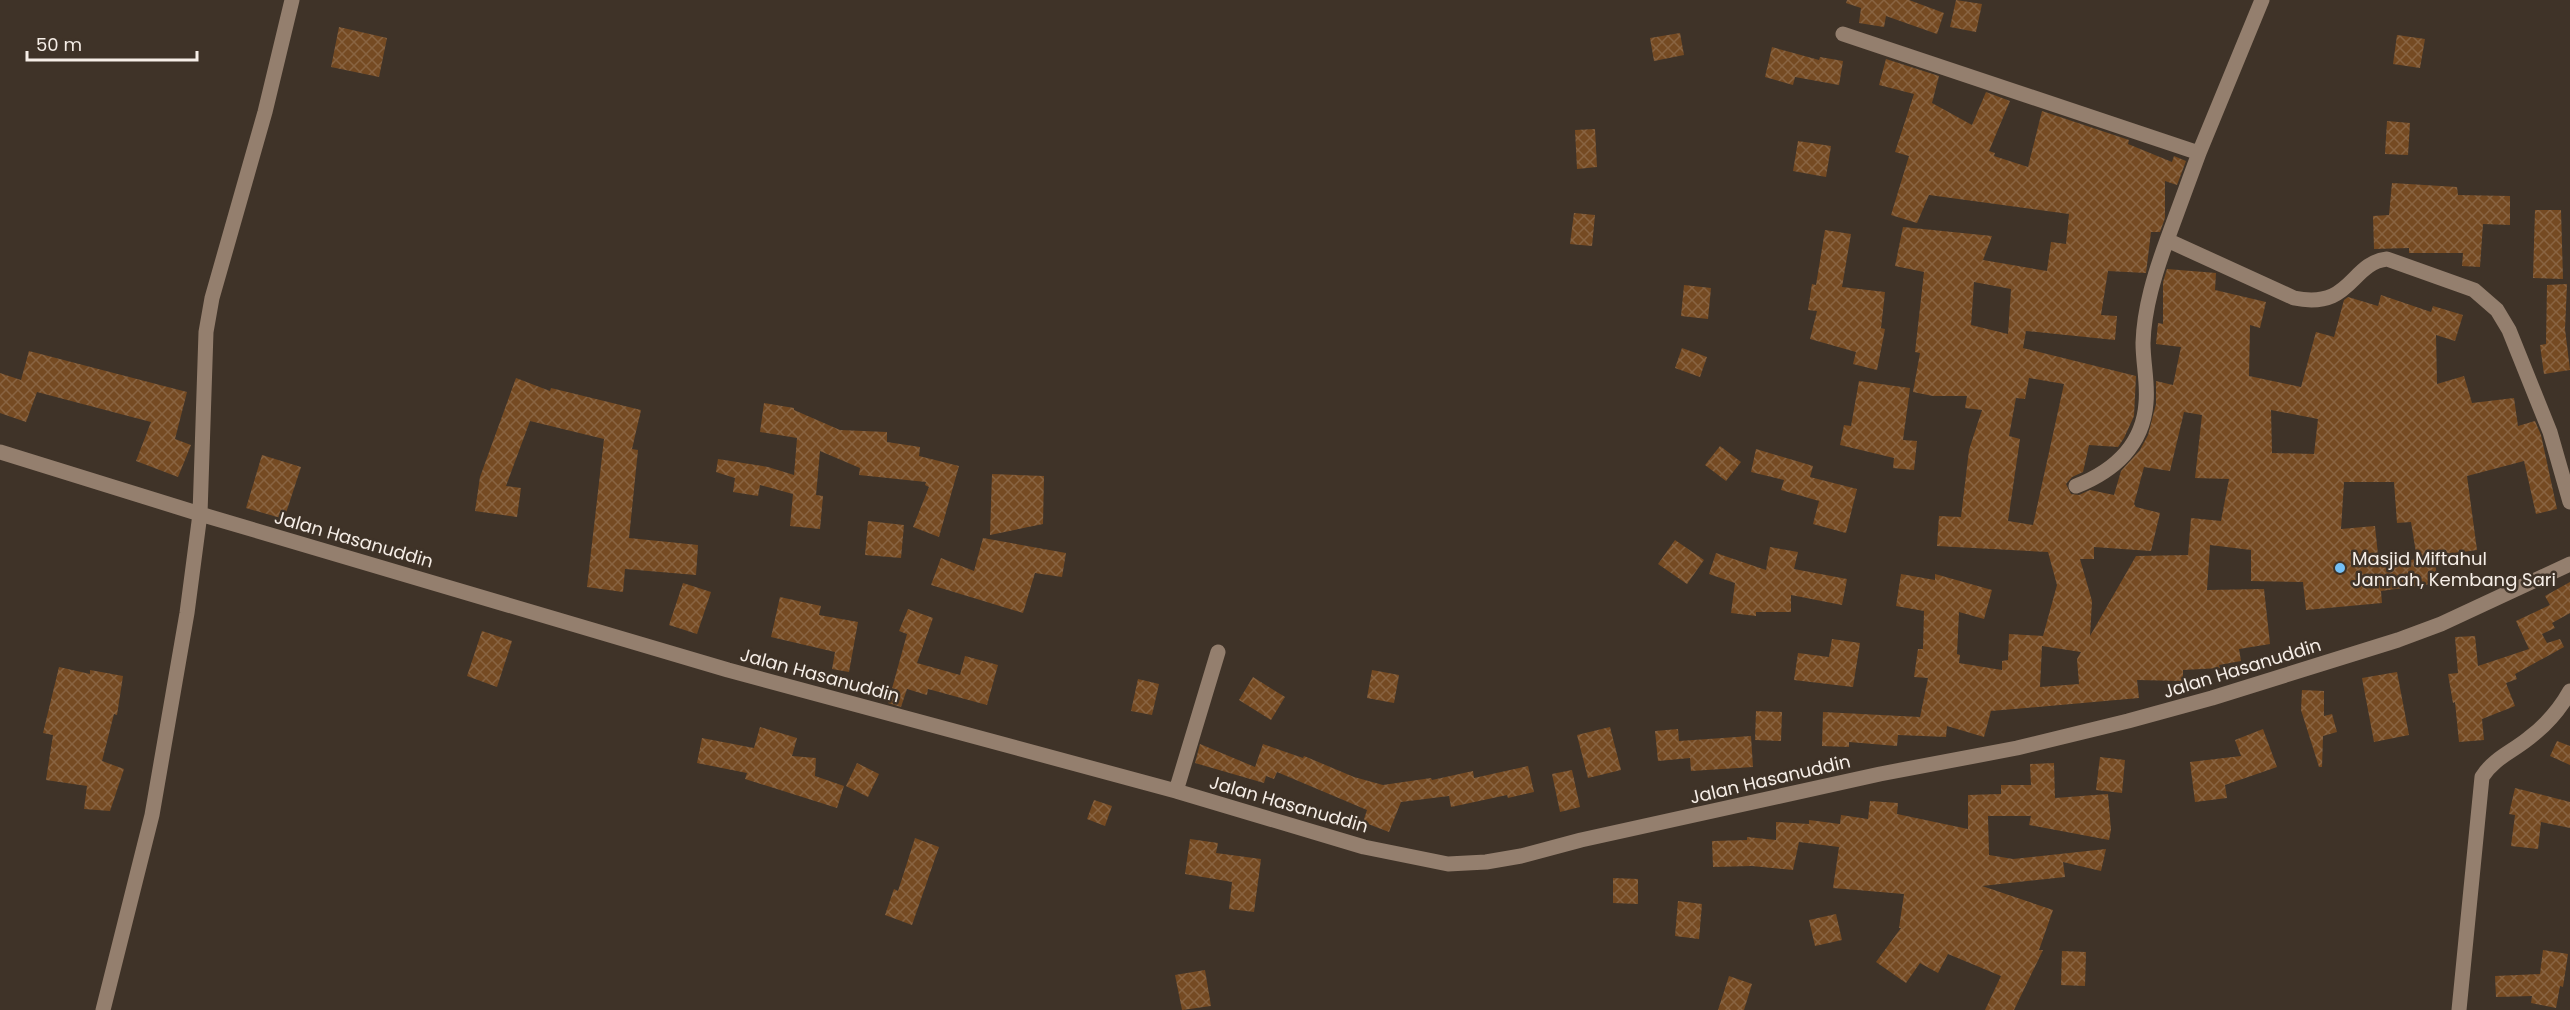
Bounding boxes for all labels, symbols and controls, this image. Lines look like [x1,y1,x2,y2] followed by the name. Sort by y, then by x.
[27,24,196,62] scale bar
[36,32,82,57] text: 50 m
[272,504,436,574] street label: Jalan Hasanuddin
[2352,546,2556,592] place label: Masjid Miftahul Jannah, Kembang Sari
[2333,561,2347,575] marker: Masjid Miftahul Jannah, Kembang Sari
[2160,632,2324,704] street label: Jalan Hasanuddin
[737,642,903,708] street label: Jalan Hasanuddin
[1687,748,1853,810] street label: Jalan Hasanuddin
[1207,769,1371,839] street label: Jalan Hasanuddin

